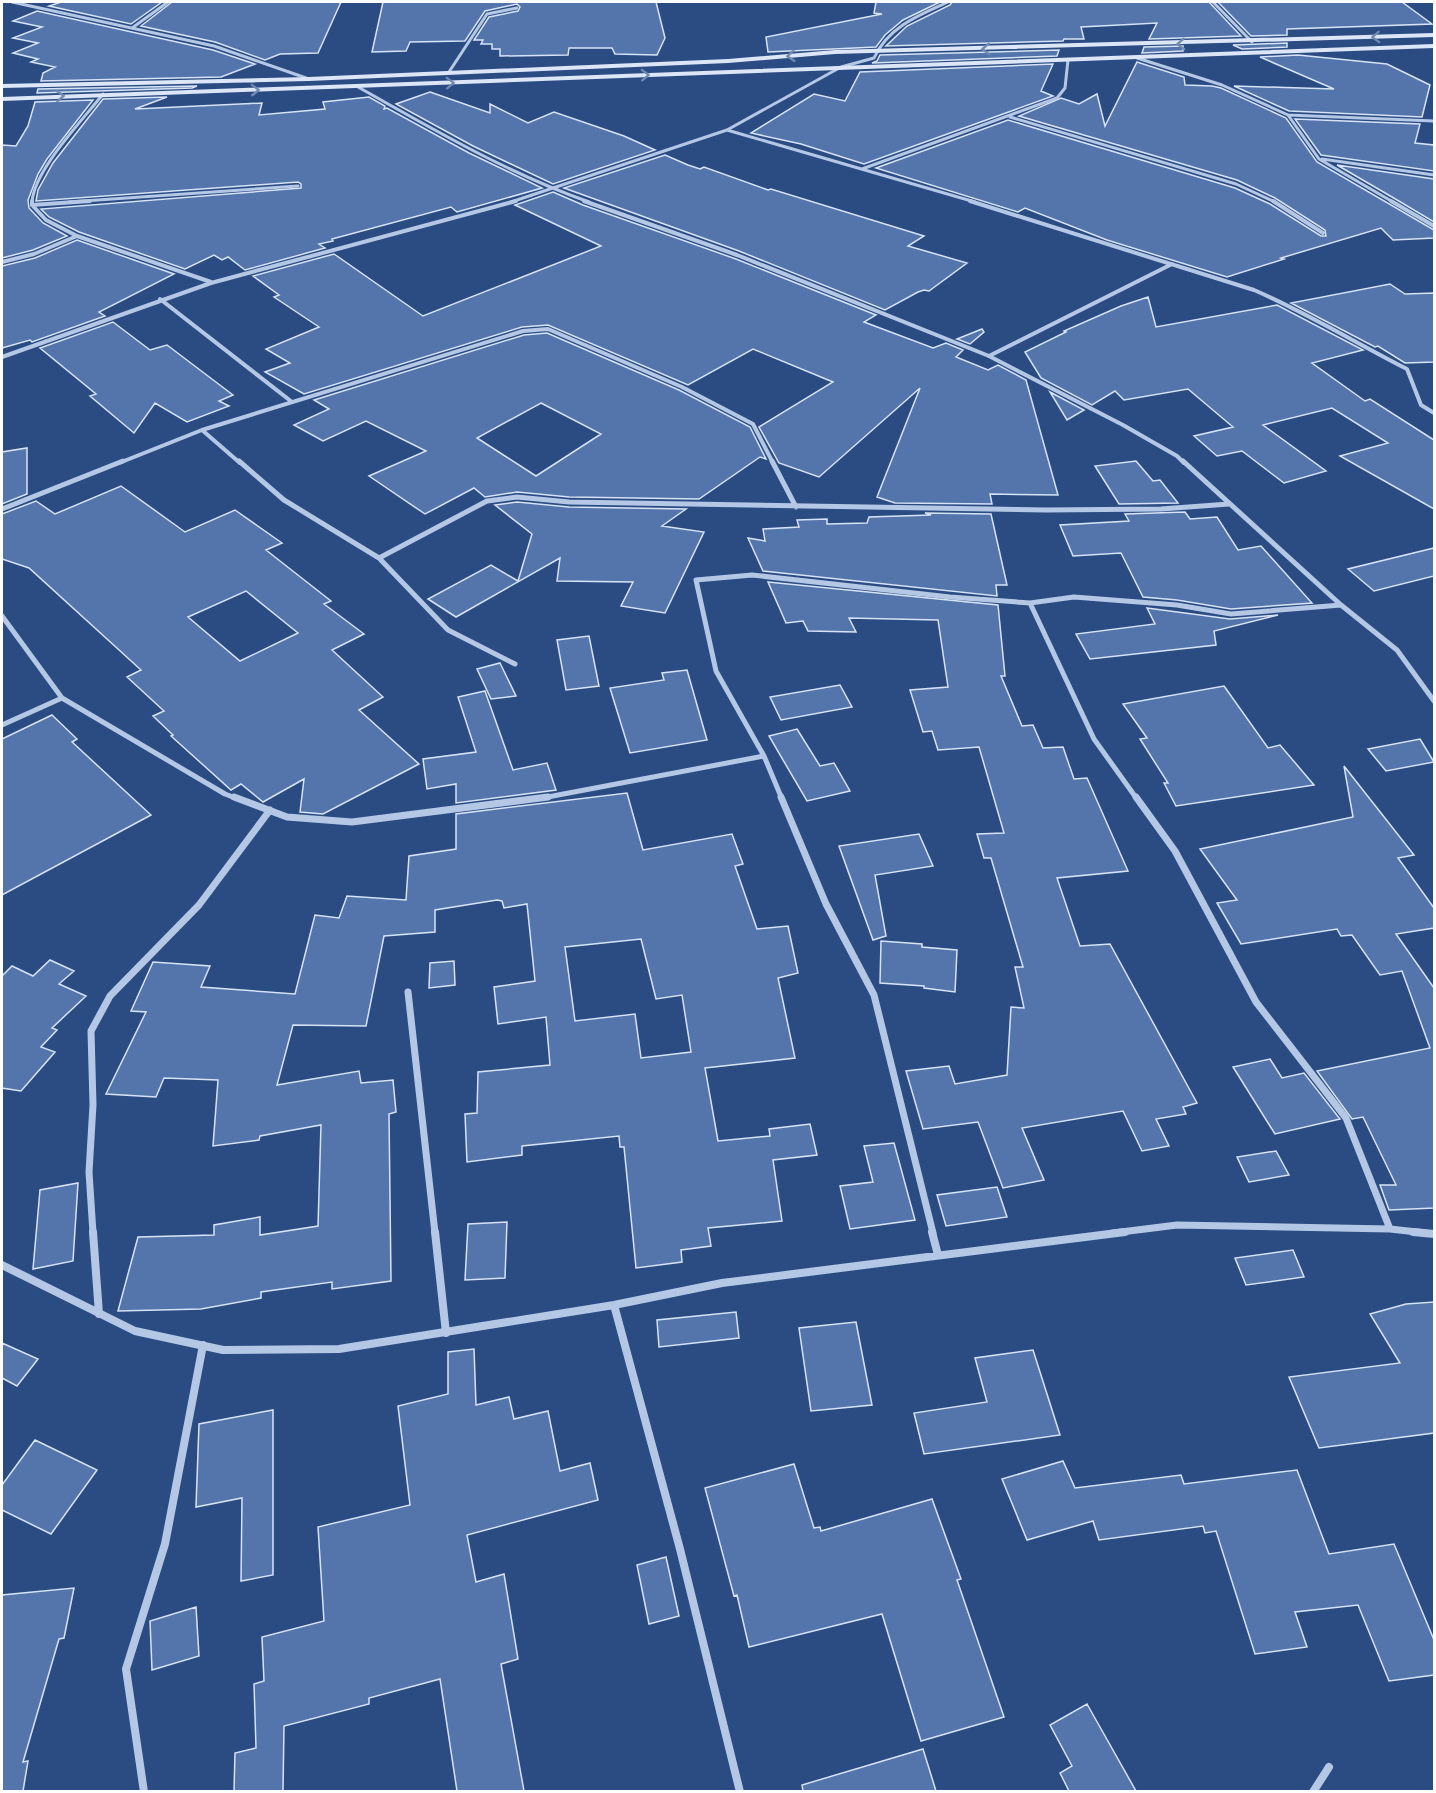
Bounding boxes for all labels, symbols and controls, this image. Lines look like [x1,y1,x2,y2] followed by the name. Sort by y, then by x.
[1372,31,1381,44] one-way arrow
[1177,38,1186,50] one-way arrow
[982,43,991,56] one-way arrow
[787,49,796,62] one-way arrow
[640,69,649,81] one-way arrow
[445,76,454,89] one-way arrow
[250,83,259,96] one-way arrow
[55,90,64,103] one-way arrow

